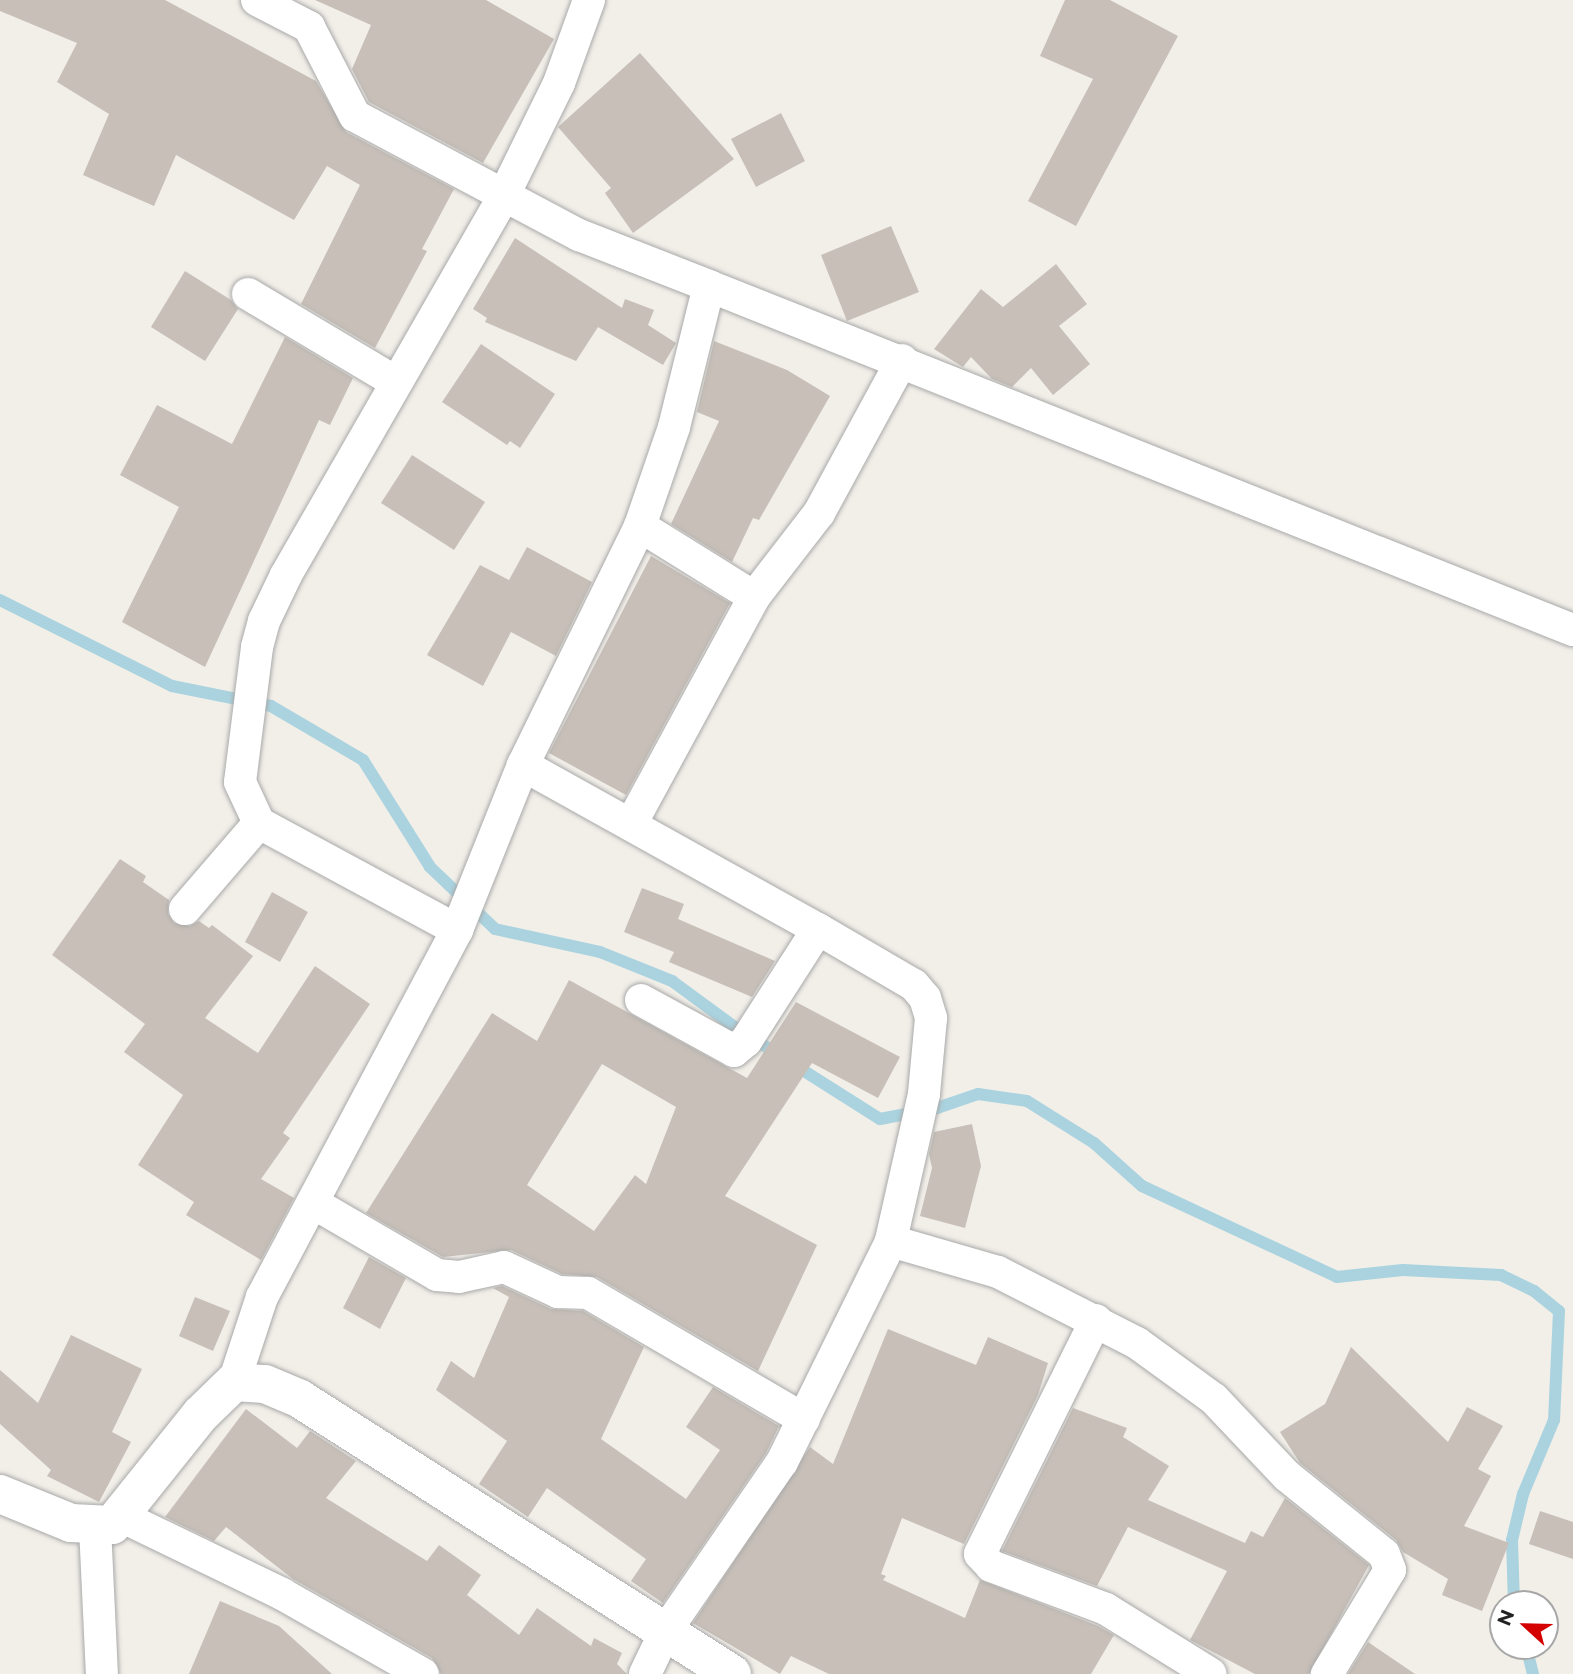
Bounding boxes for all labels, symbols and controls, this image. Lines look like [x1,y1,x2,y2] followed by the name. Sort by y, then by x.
[1489,1590,1559,1660] north arrow
[1492,1606,1519,1629] text: N

